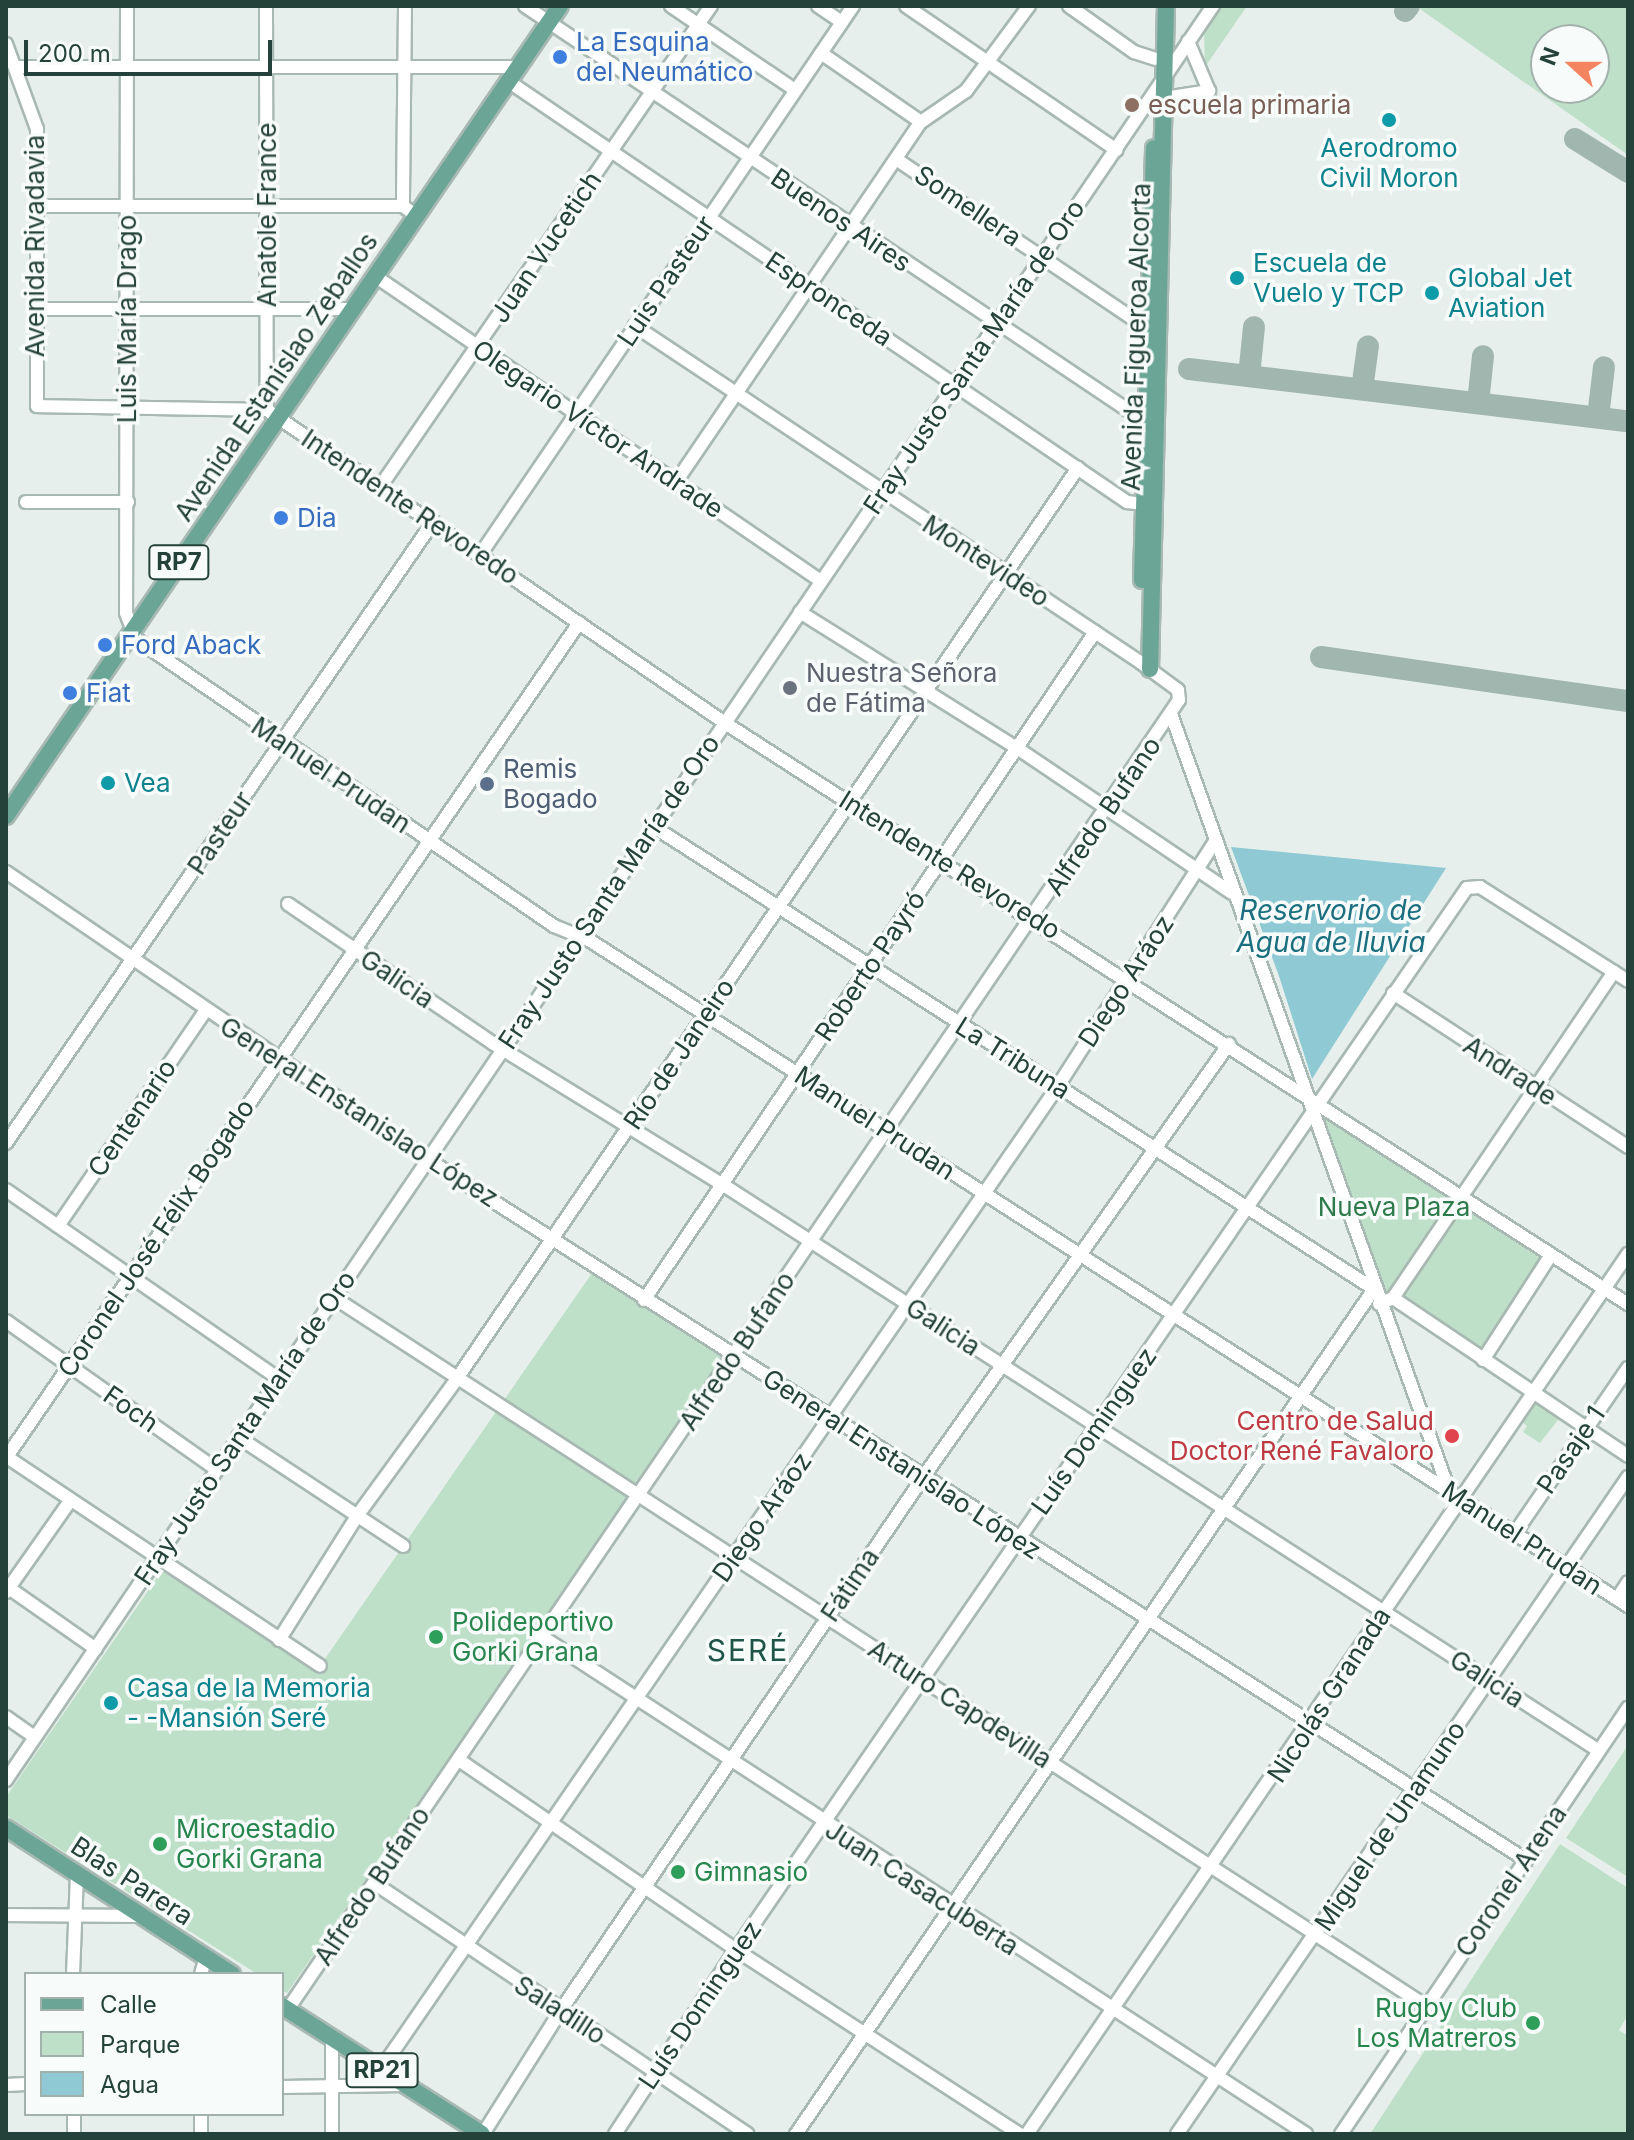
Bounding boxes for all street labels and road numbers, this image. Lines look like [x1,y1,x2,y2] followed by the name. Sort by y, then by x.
[251,123,283,307] street label: Anatole France
[19,135,51,357] street label: Avenida Rivadavia
[909,159,1027,253] street label: Somellera
[765,162,917,278] street label: Buenos Aires
[484,165,608,329] street label: Juan Vucetich
[1115,182,1157,492] street label: Avenida Figueroa Alcorta
[857,194,1091,520] street label: Fray Justo Santa María de Oro
[611,210,721,352] street label: Luis Pasteur
[111,215,143,423] street label: Luis María Drago
[168,227,384,527] street label: Avenida Estanislao Zeballos
[760,245,898,353] street label: Espronceda
[467,333,729,525] street label: Olegario Víctor Andrade
[296,423,524,591] street label: Intendente Revoredo
[917,508,1055,614] street label: Montevideo
[147,542,211,582] road number: RP7
[245,710,417,840] street label: Manuel Prudan
[492,729,726,1055] street label: Fray Justo Santa María de Oro
[1039,731,1167,901] street label: Alfredo Bufano
[834,784,1066,946] street label: Intendente Revoredo
[181,786,259,880] street label: Pasteur
[808,885,932,1047] street label: Roberto Payró
[1072,909,1180,1053] street label: Diego Aráoz
[354,943,440,1015] street label: Galicia
[617,973,741,1135] street label: Río de Janeiro
[214,1010,504,1214] street label: General Enstanislao López
[950,1010,1076,1106] street label: La Tribuna
[1458,1029,1562,1113] street label: Andrade
[81,1053,183,1183] street label: Centenario
[789,1059,961,1187] street label: Manuel Prudan
[51,1093,261,1383] street label: Coronel José Félix Bogado
[128,1265,362,1591] street label: Fray Justo Santa María de Oro
[673,1266,801,1436] street label: Alfredo Bufano
[900,1291,986,1363] street label: Galicia
[1025,1342,1163,1520] street label: Luís Dominguez
[757,1362,1047,1566] street label: General Enstanislao López
[97,1379,165,1439] street label: Foch
[1530,1400,1612,1500] street label: Pasaje 1
[706,1446,818,1588] street label: Diego Aráoz
[1436,1474,1608,1602] street label: Manuel Prudan
[814,1542,886,1628] street label: Fátima
[1261,1602,1397,1788] street label: Nicolás Granada
[862,1633,1058,1775] street label: Arturo Capdevilla
[1444,1643,1530,1715] street label: Galicia
[1308,1715,1472,1937] street label: Miguel de Unamuno
[1449,1799,1573,1963] street label: Coronel Arena
[308,1801,436,1971] street label: Alfredo Bufano
[820,1814,1024,1962] street label: Juan Casacuberta
[65,1830,199,1932] street label: Blas Parera
[632,1915,768,2095] street label: Luís Dominguez
[508,1969,612,2051] street label: Saladillo
[344,2050,420,2090] road number: RP21

